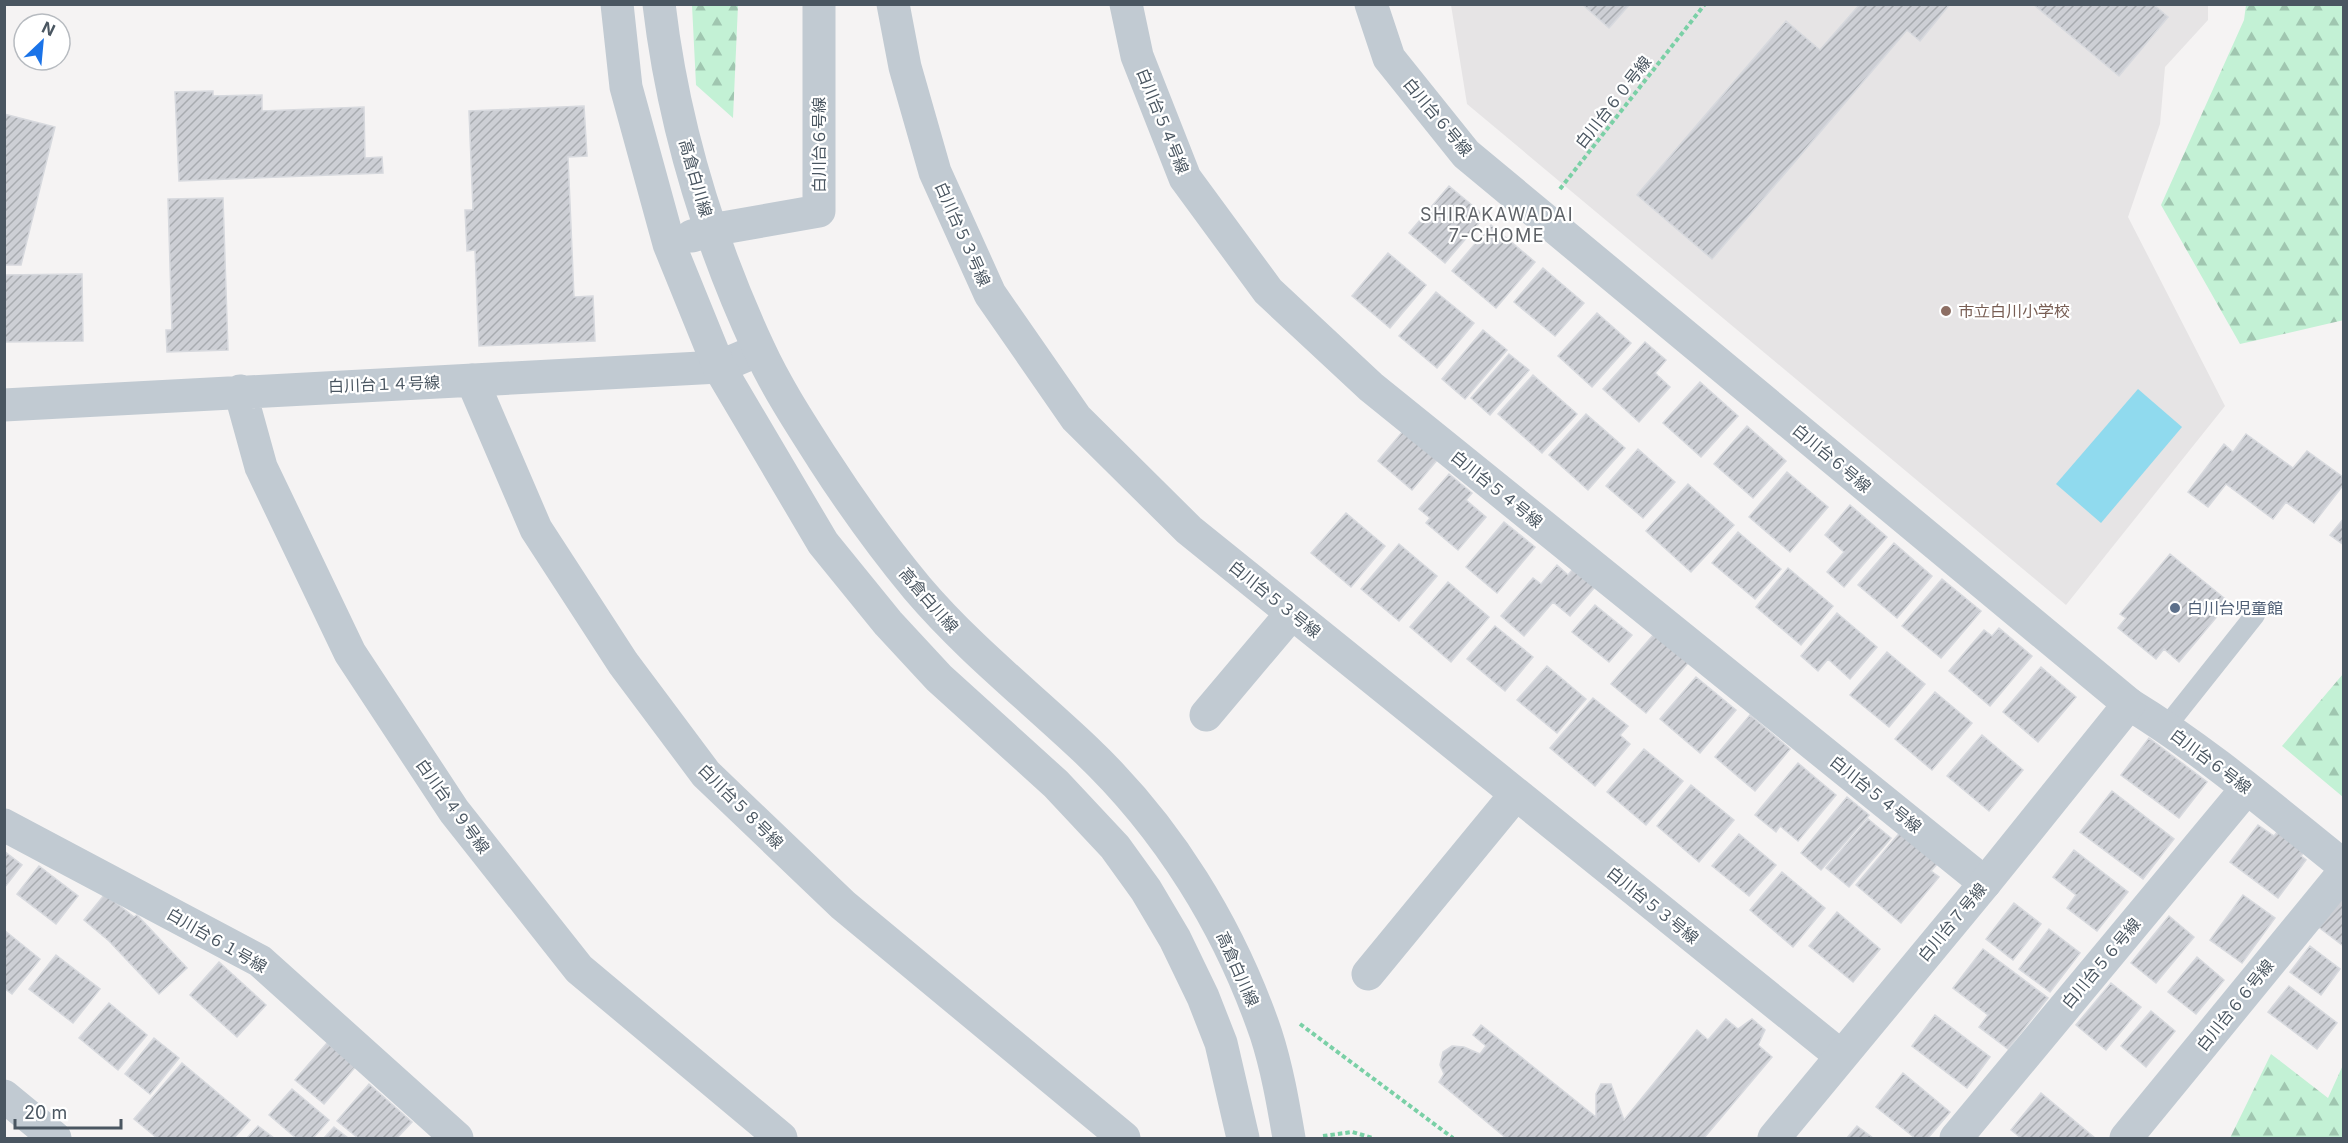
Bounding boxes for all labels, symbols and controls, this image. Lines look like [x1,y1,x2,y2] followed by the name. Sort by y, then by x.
[12,12,72,72] north arrow
[39,17,58,40] text: N
[1571,52,1655,152] street label: 白川台６０号線
[1133,65,1193,177] street label: 白川台５４号線
[1399,74,1477,160] street label: 白川台６号線
[809,97,829,193] street label: 白川台６号線
[675,137,717,219] street label: 高倉白川線
[931,179,995,289] street label: 白川台５３号線
[1420,204,1574,246] district label: SHIRAKAWADAI 7-CHOME
[1958,301,2070,321] place label: 市立白川小学校
[1939,304,1953,318] marker: 市立白川小学校
[328,372,440,396] street label: 白川台１４号線
[1789,419,1875,497] street label: 白川台６号線
[1447,446,1547,532] street label: 白川台５４号線
[1225,556,1325,642] street label: 白川台５３号線
[895,563,963,637] street label: 高倉白川線
[2187,598,2283,618] place label: 白川台児童館
[2168,601,2182,615] marker: 白川台児童館
[2167,724,2255,798] street label: 白川台６号線
[1826,751,1926,837] street label: 白川台５４号線
[412,755,494,857] street label: 白川台４９号線
[694,759,788,853] street label: 白川台５８号線
[1603,862,1703,948] street label: 白川台５３号線
[1913,879,1991,965] street label: 白川台７号線
[163,903,271,977] street label: 白川台６１号線
[2057,914,2145,1012] street label: 白川台５６号線
[1213,928,1263,1010] street label: 高倉白川線
[2192,955,2278,1055] street label: 白川台６６号線
[15,1092,122,1130] scale bar
[24,1102,67,1123] text: 20 m

